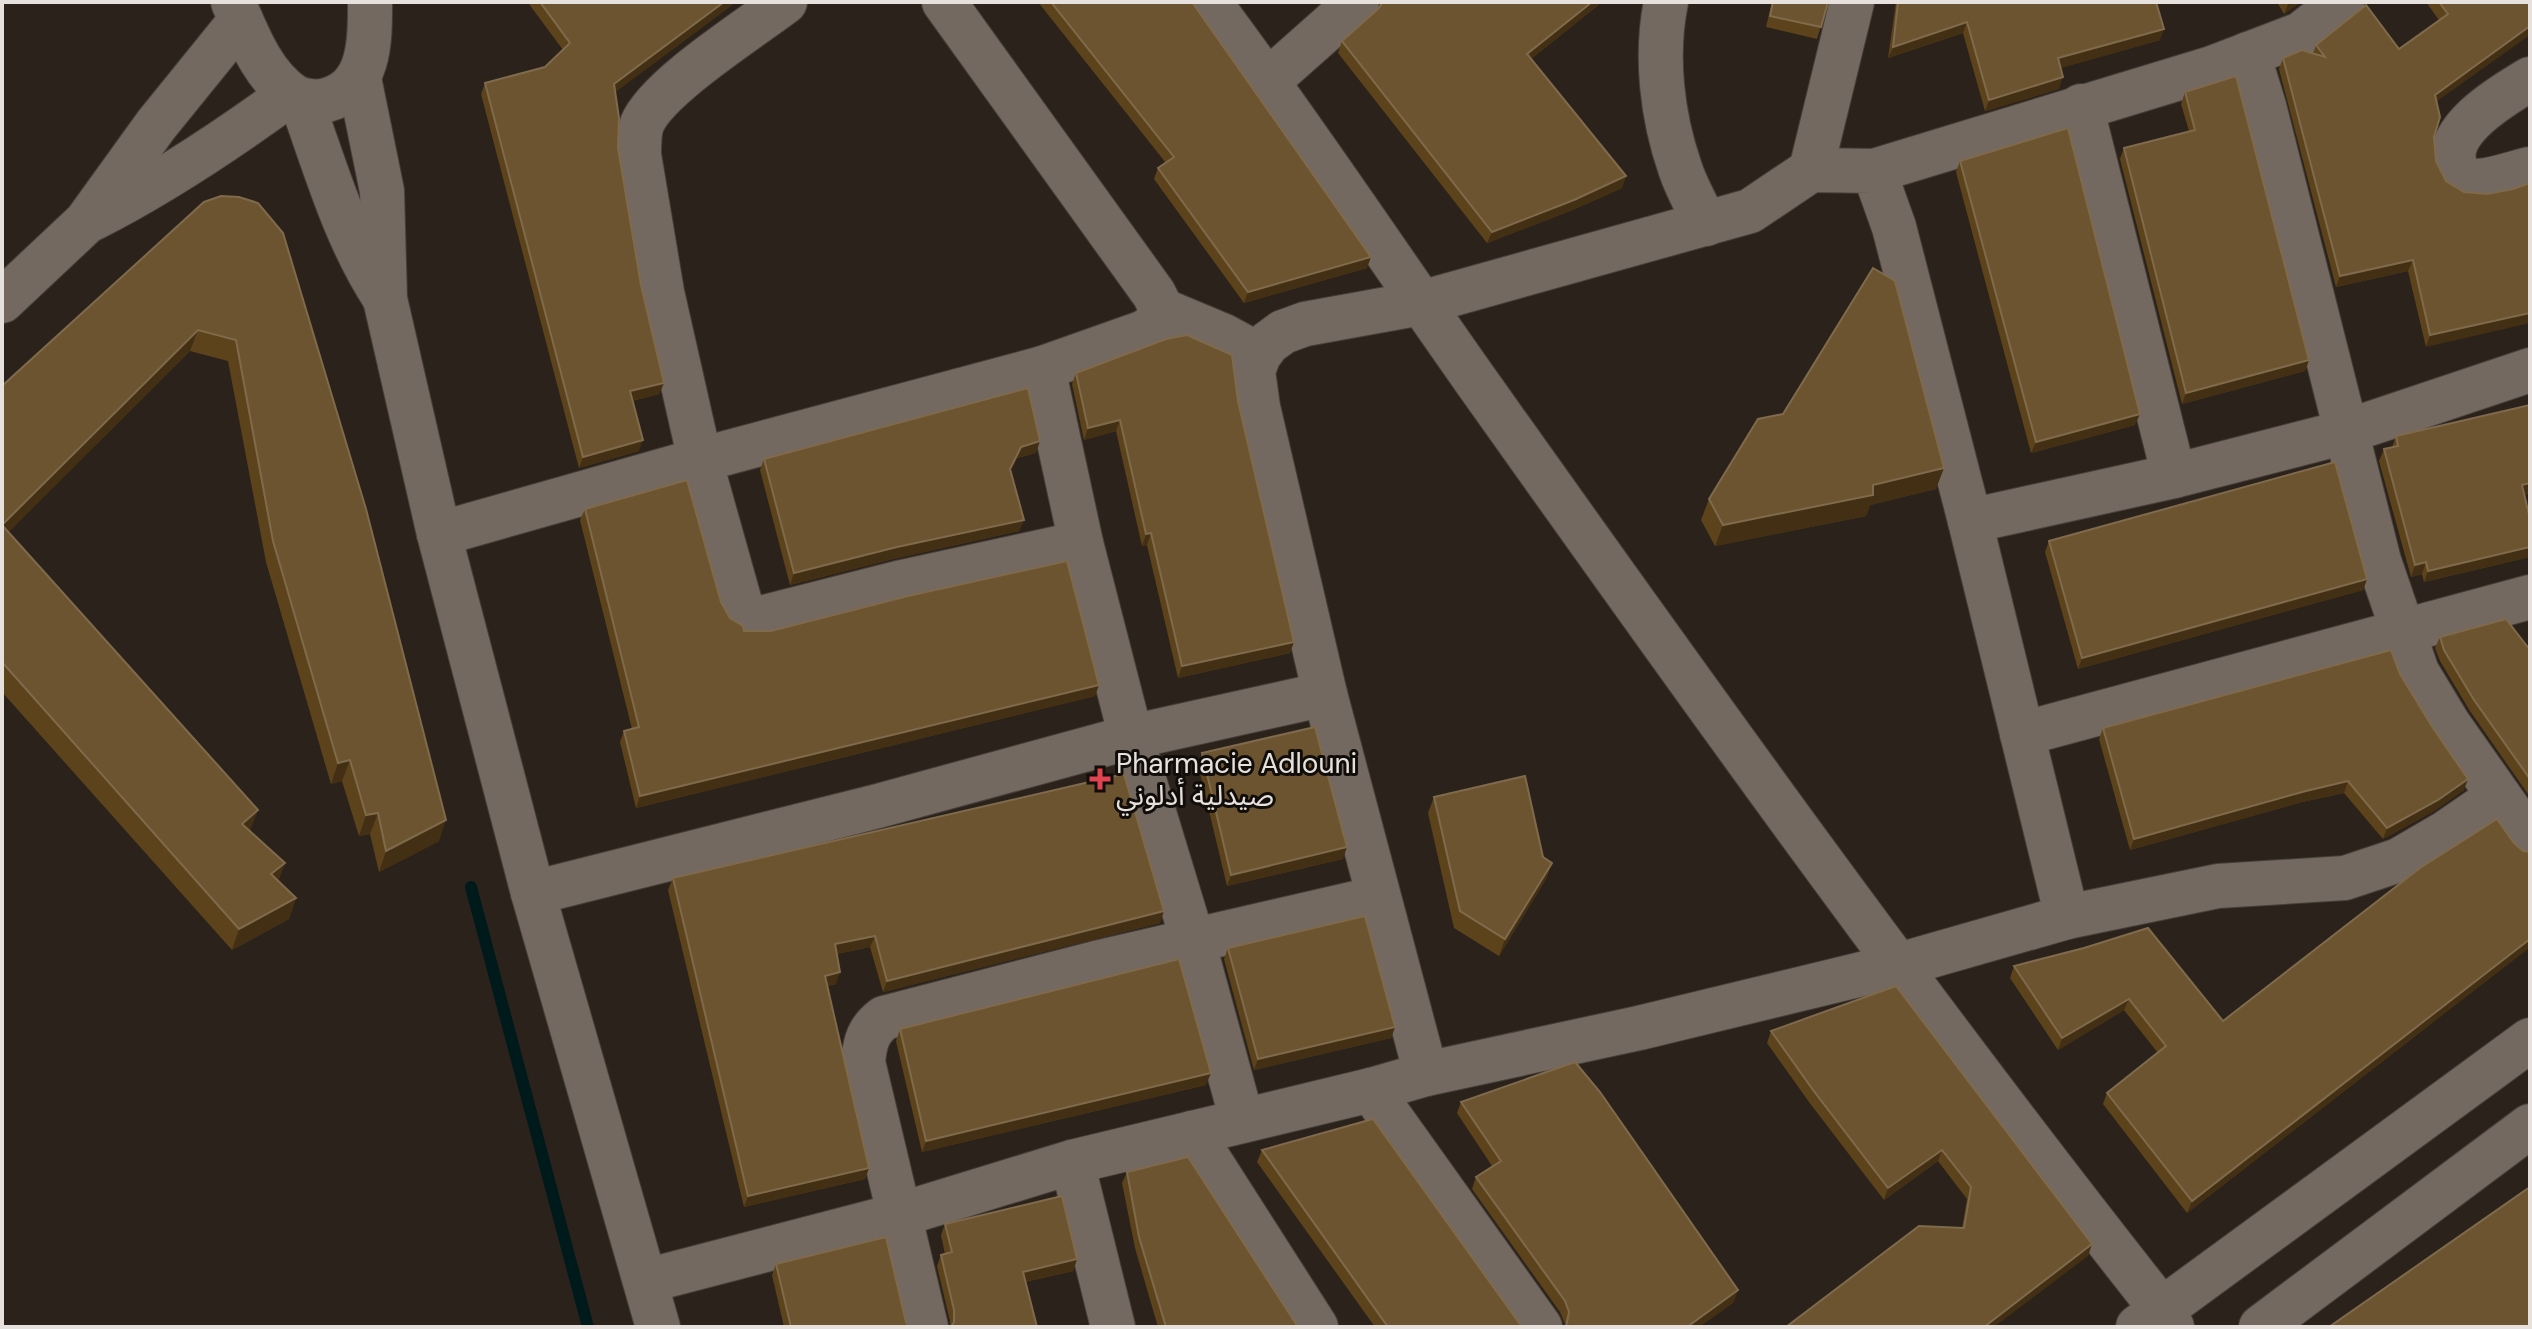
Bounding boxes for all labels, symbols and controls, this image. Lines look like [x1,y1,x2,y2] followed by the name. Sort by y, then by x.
[1116,745,1357,816] place label: Pharmacie Adlouni صيدلية أدلوني
[1091,770,1109,788] marker: Pharmacie Adlouni صيدلية أدلوني

